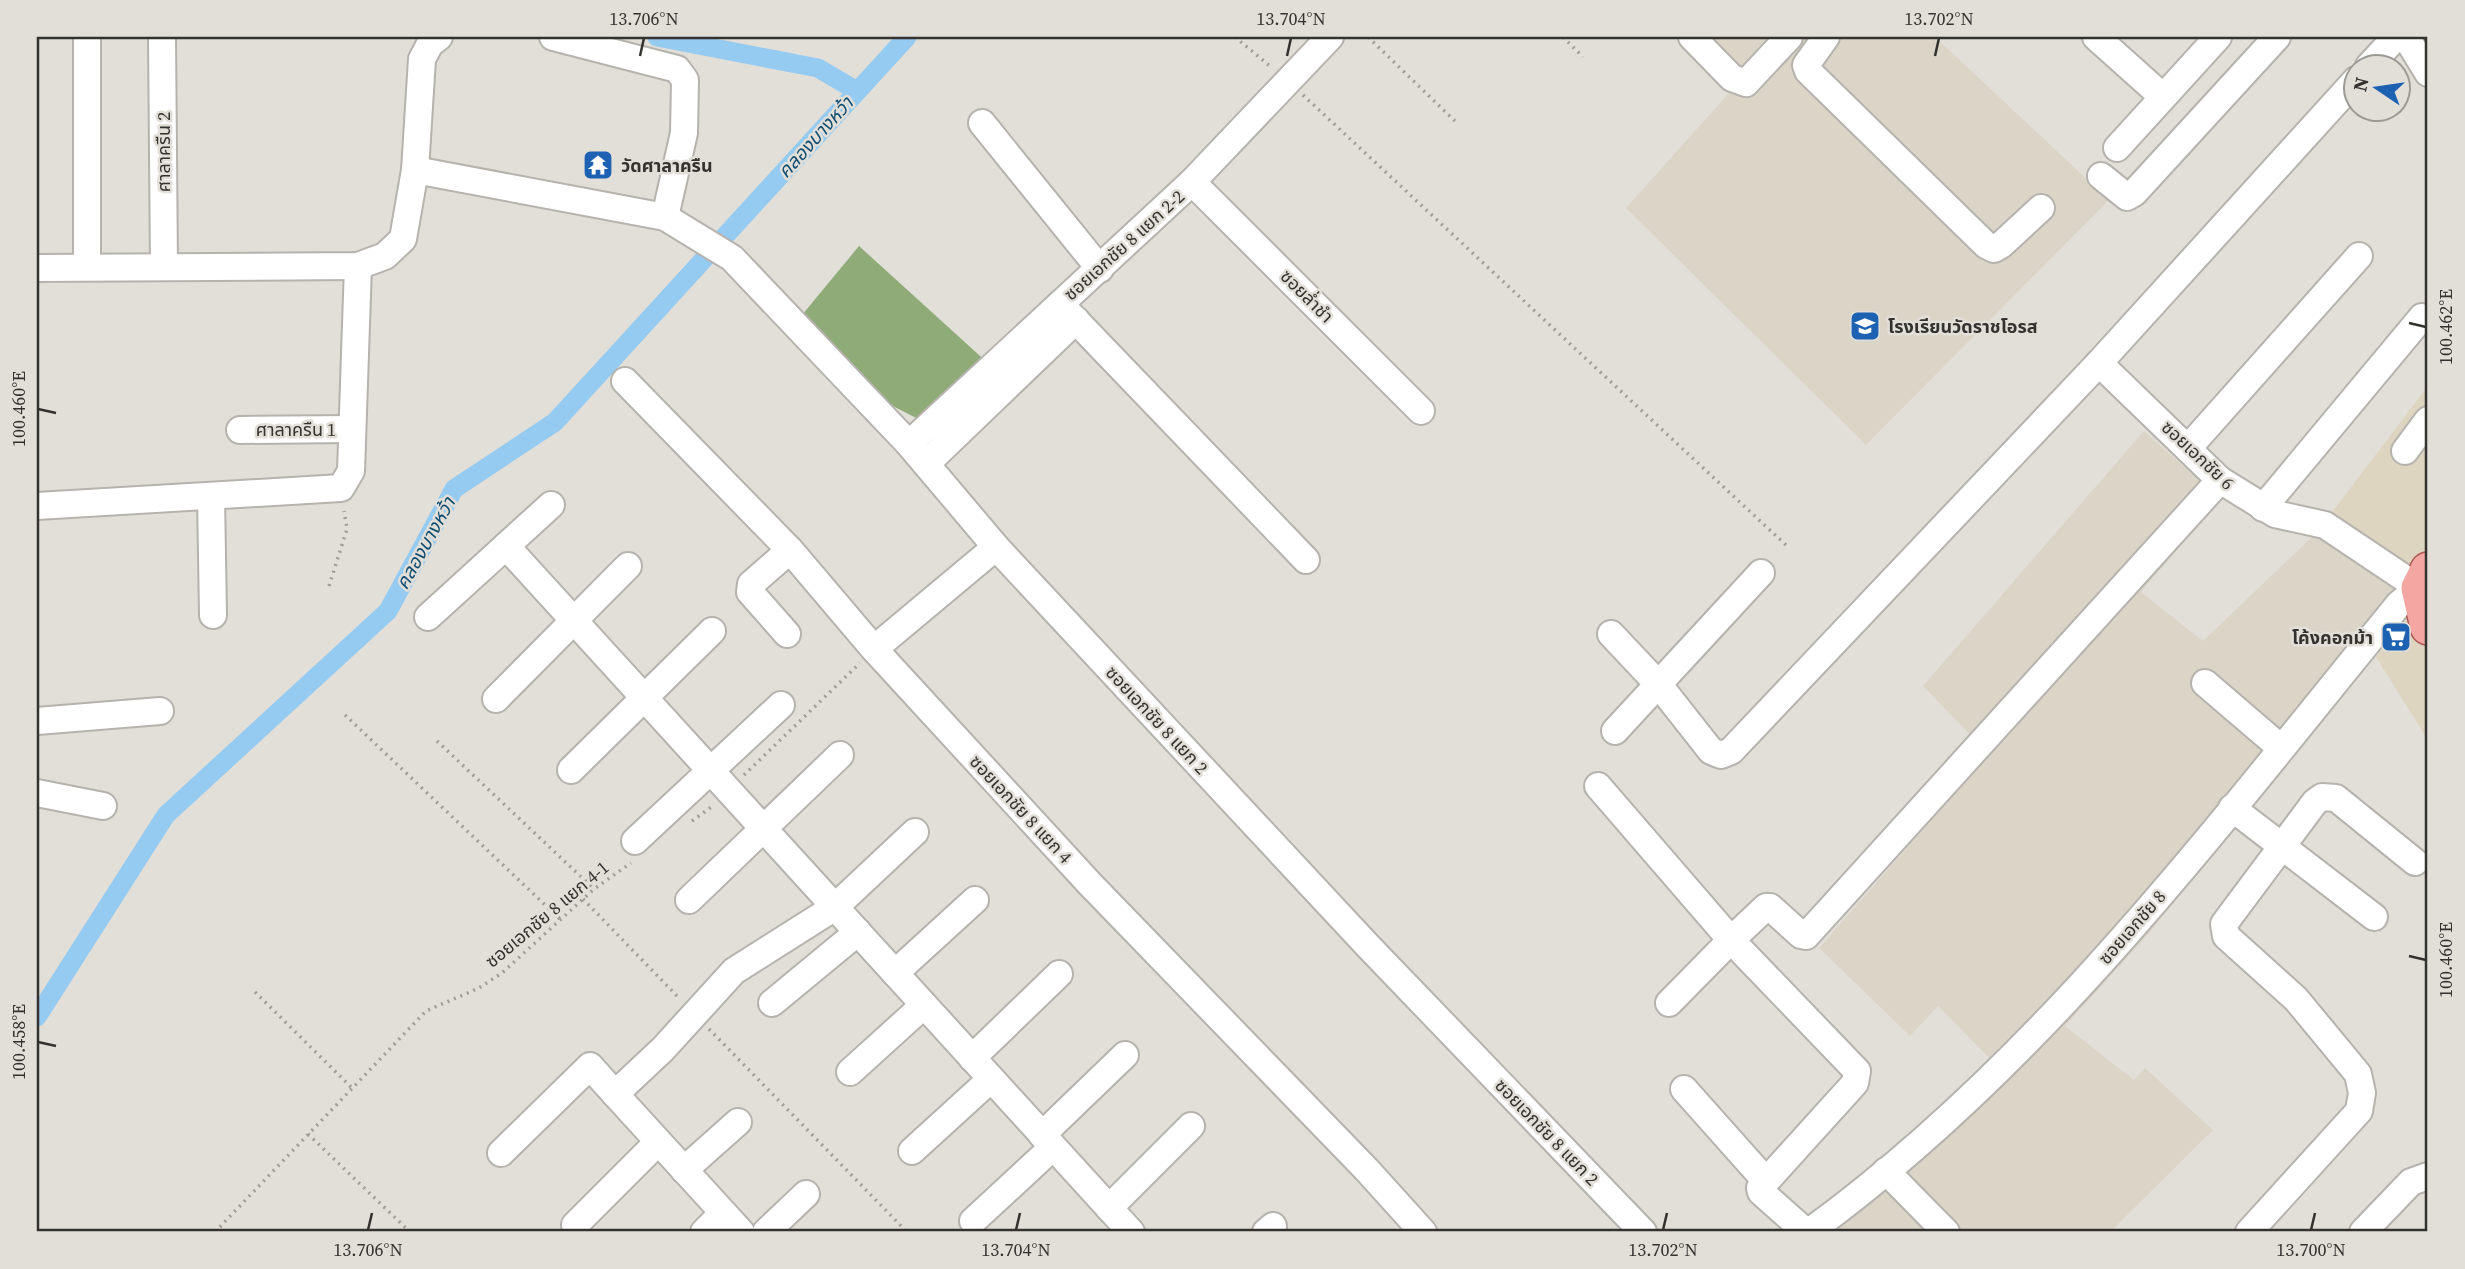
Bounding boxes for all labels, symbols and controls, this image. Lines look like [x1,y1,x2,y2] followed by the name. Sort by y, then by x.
[609,6,679,31] text: 13.706°N
[1256,6,1326,31] text: 13.704°N
[1904,6,1974,31] text: 13.702°N
[2342,52,2412,122] north arrow
[2346,74,2375,94] text: N
[771,90,859,183] water label: คลองบางหว้า
[151,112,176,192] street label: ศาลาครืน 2
[581,148,615,182] temple icon: วัดศาลาครืน
[621,153,713,178] place label: วัดศาลาครืน
[1058,184,1190,306] street label: ซอยเอกชัย 8 แยก 2-2
[1275,264,1339,328] street label: ซอยล่ำชำ
[2433,289,2458,365] text: 100.462°E
[1848,309,1882,343] school or university icon: โรงเรียนวัดราชโอรส
[1888,314,2038,339] place label: โรงเรียนวัดราชโอรส
[6,371,31,447] text: 100.460°E
[2156,415,2240,495] street label: ซอยเอกชัย 6
[256,417,336,442] street label: ศาลาครืน 1
[389,491,462,594] water label: คลองบางหว้า
[2379,620,2413,654] supermarket icon: โค้งคอกม้า
[2292,625,2373,650] place label: โค้งคอกม้า
[1100,660,1214,780] street label: ซอยเอกชัย 8 แยก 2
[964,749,1078,869] street label: ซอยเอกชัย 8 แยก 4
[480,855,614,973] street label: ซอยเอกชัย 8 แยก 4-1
[2093,884,2171,970] street label: ซอยเอกชัย 8
[2433,922,2458,998] text: 100.460°E
[6,1004,31,1080] text: 100.458°E
[1490,1073,1604,1191] street label: ซอยเอกชัย 8 แยก 2
[333,1237,403,1262] text: 13.706°N
[981,1237,1051,1262] text: 13.704°N
[1628,1237,1698,1262] text: 13.702°N
[2276,1237,2346,1262] text: 13.700°N

